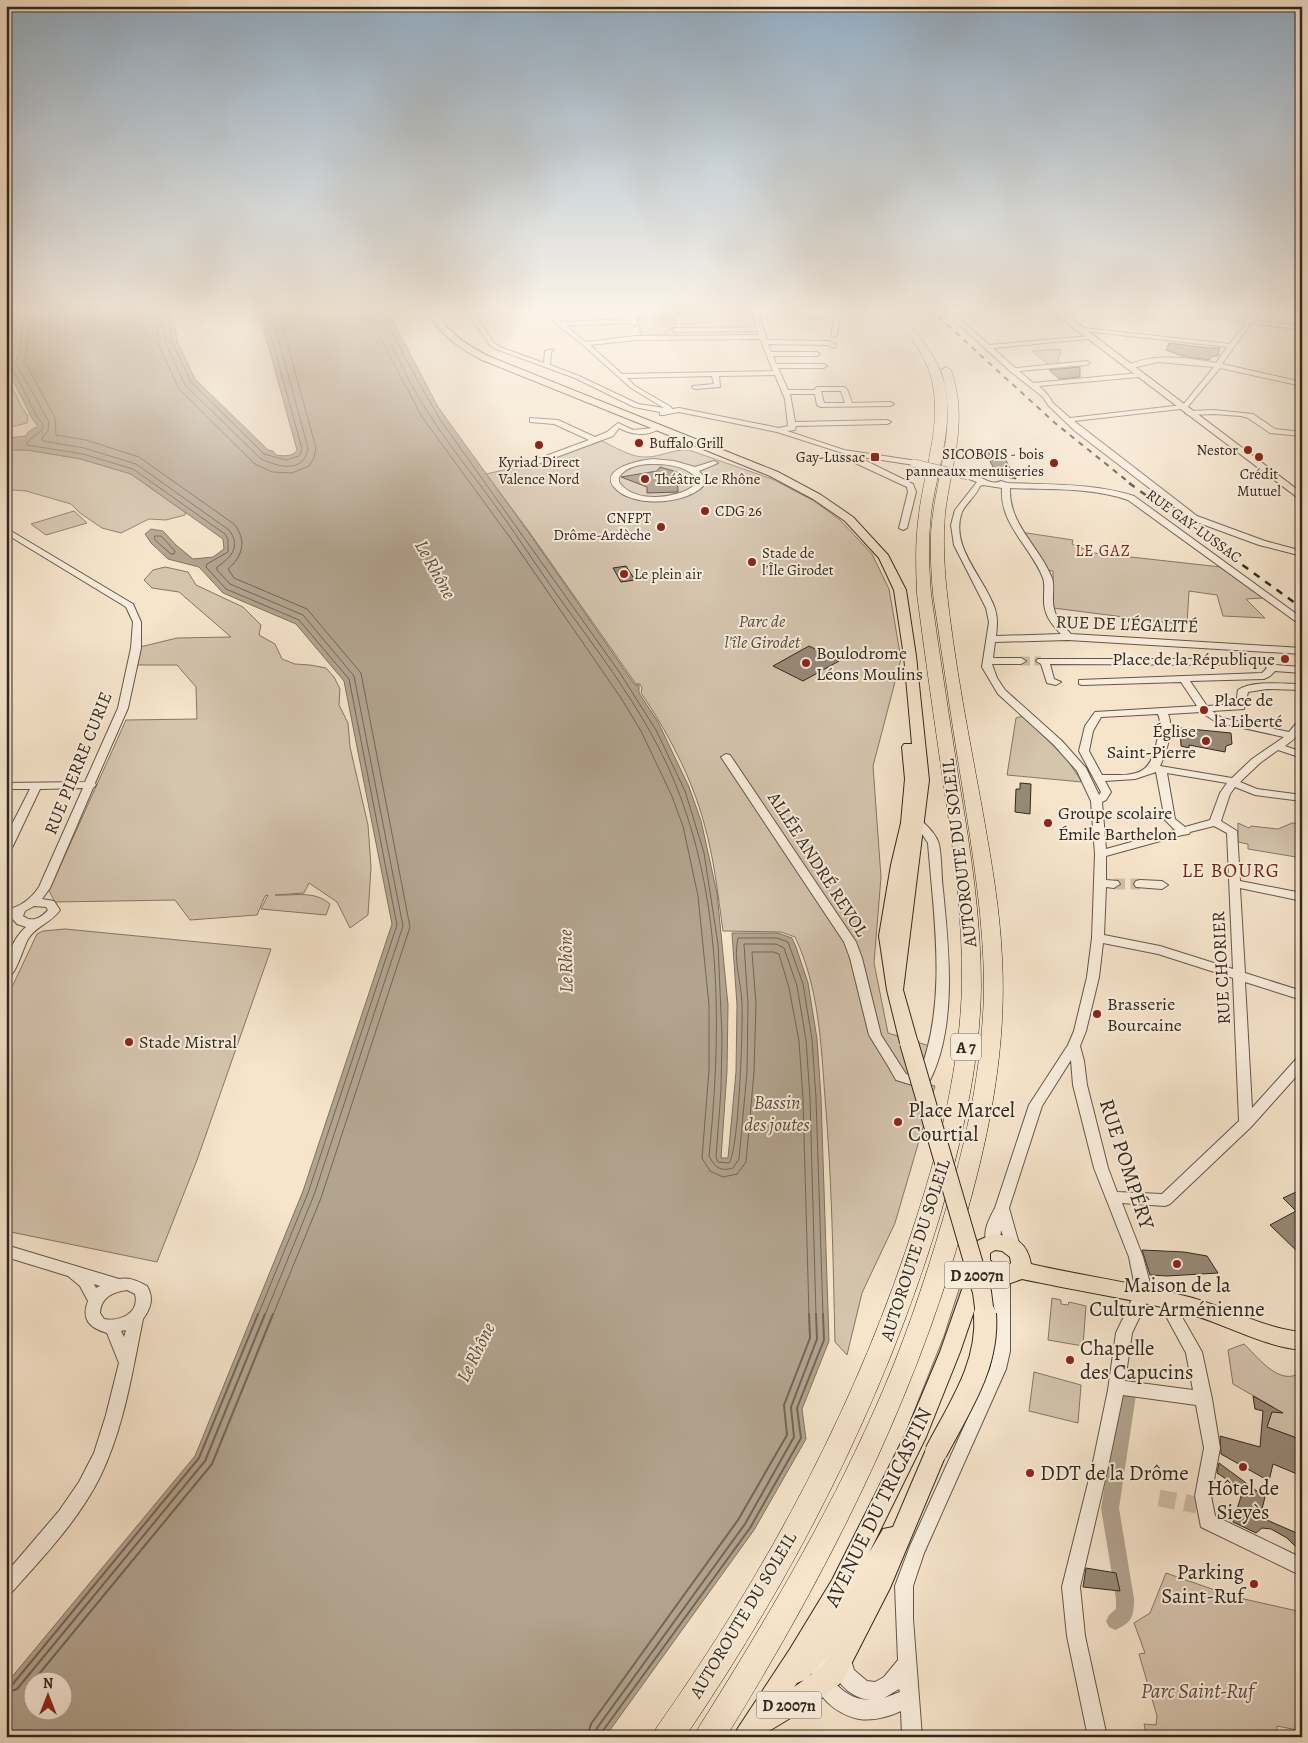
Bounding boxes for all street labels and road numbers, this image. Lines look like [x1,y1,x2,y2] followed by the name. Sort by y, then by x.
[1142,485,1246,567] street label: RUE GAY-LUSSAC
[1055,610,1199,638] street label: RUE DE L'ÉGALITÉ
[38,688,118,838] street label: RUE PIERRE CURIE
[935,757,983,950] street label: AUTOROUTE DU SOLEIL
[762,786,874,942] street label: ALLÉE ANDRÉ REVOL
[1206,911,1236,1025] street label: RUE CHORIER
[951,1034,981,1060] road number: A 7
[1093,1095,1161,1233] street label: RUE POMPÉRY
[874,1155,956,1345] street label: AUTOROUTE DU SOLEIL
[944,1262,1010,1288] road number: D 2007n
[817,1403,938,1612] street label: AVENUE DU TRICASTIN
[683,1527,803,1703] street label: AUTOROUTE DU SOLEIL
[756,1692,822,1718] road number: D 2007n

